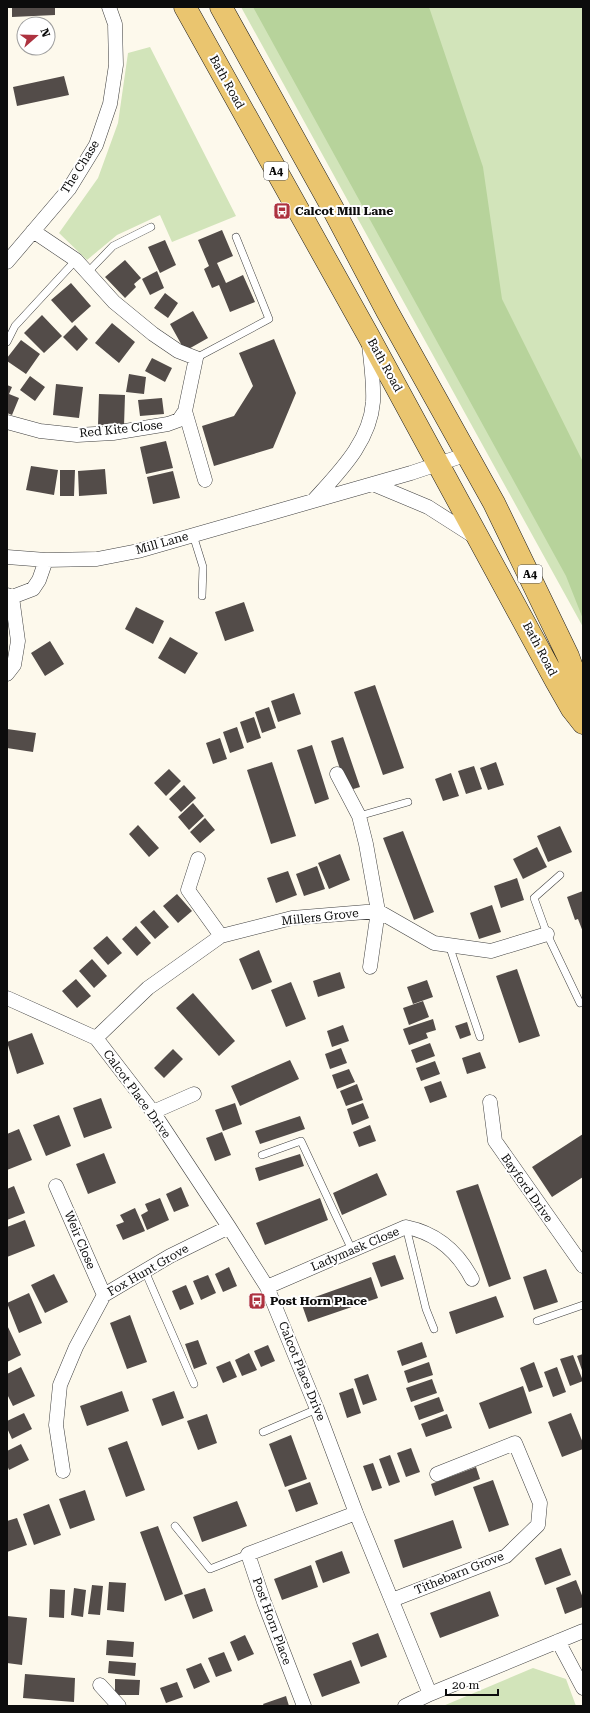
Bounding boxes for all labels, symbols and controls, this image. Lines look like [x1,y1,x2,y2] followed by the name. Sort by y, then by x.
[16,16,56,56] north arrow
[37,27,53,39] text: N
[207,53,248,112] street label: Bath Road
[58,137,102,196] street label: The Chase
[264,162,288,180] road number: A4
[272,201,292,221] bus stop icon: Calcot Mill Lane
[295,204,393,218] place label: Calcot Mill Lane
[365,336,406,395] street label: Bath Road
[78,418,164,440] street label: Red Kite Close
[134,529,190,557] street label: Mill Lane
[518,565,542,583] road number: A4
[520,620,560,679] street label: Bath Road
[281,906,360,928] street label: Millers Grove
[100,1047,174,1141] street label: Calcot Place Drive
[498,1151,556,1225] street label: Bayford Drive
[61,1209,99,1272] street label: Weir Close
[309,1224,402,1274] street label: Ladymask Close
[105,1241,191,1299] street label: Fox Hunt Grove
[247,1291,267,1311] bus stop icon: Post Horn Place
[270,1294,367,1308] place label: Post Horn Place
[276,1319,328,1423] street label: Calcot Place Drive
[412,1549,506,1597] street label: Tithebarn Grove
[250,1575,294,1667] street label: Post Horn Place
[446,1671,498,1697] scale bar
[452,1678,479,1692] text: 20 m

